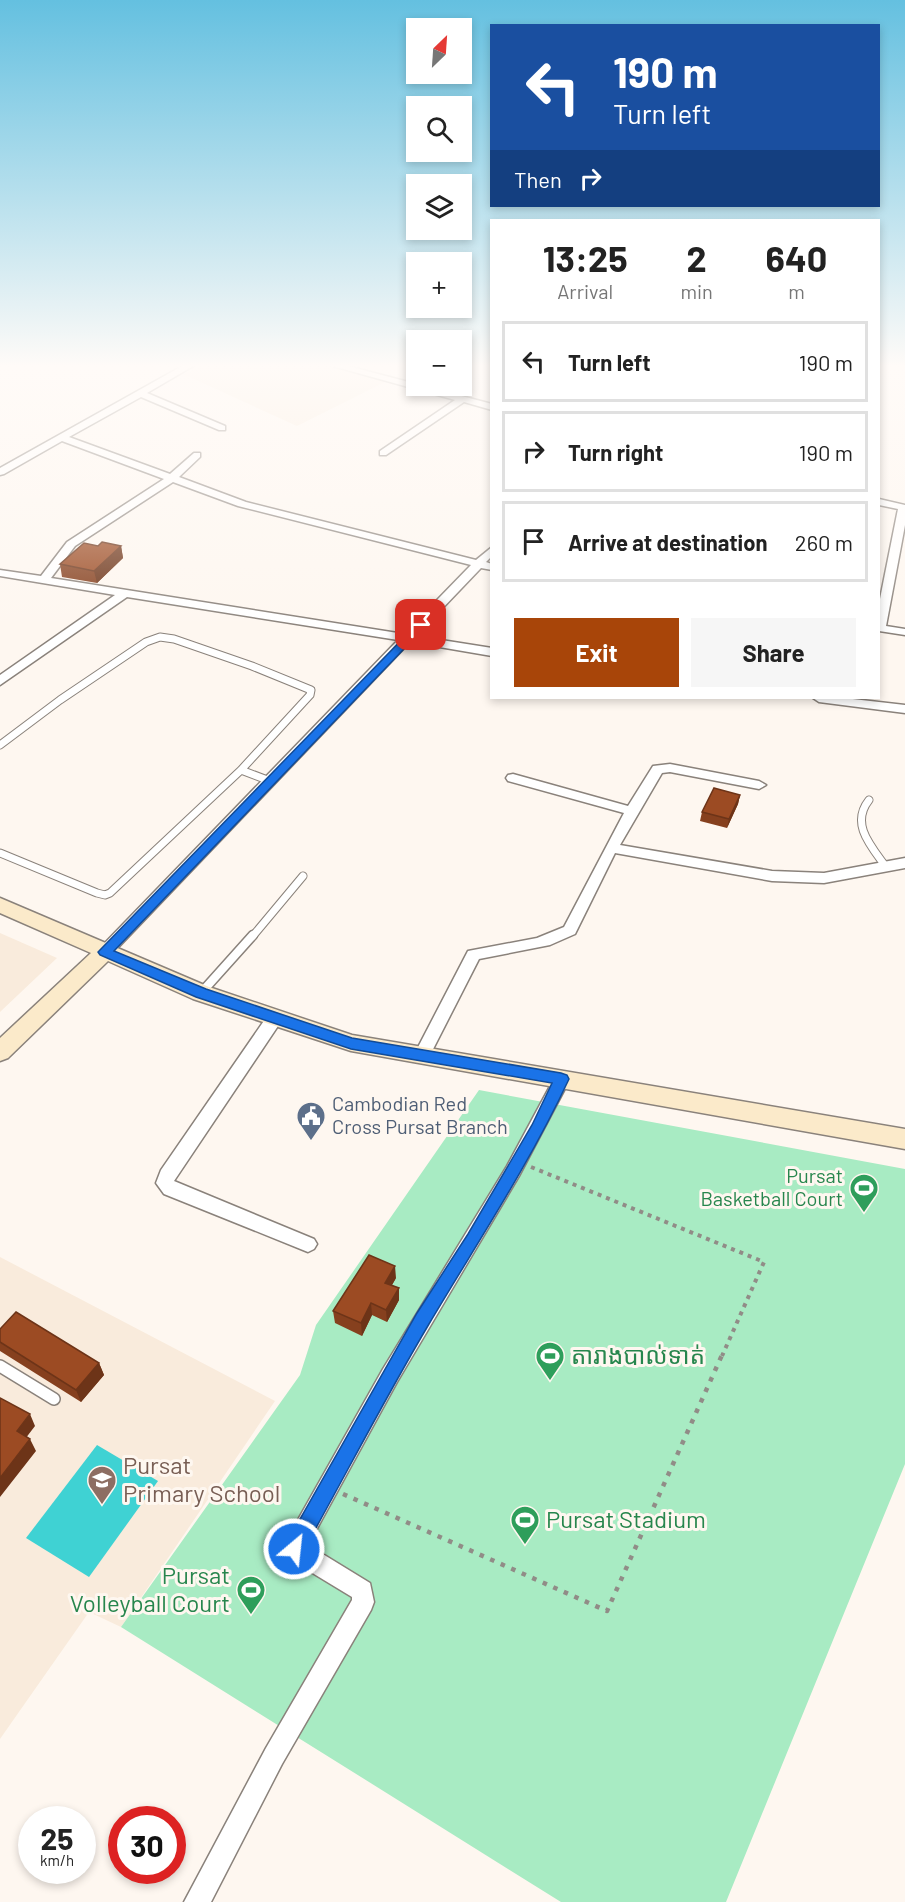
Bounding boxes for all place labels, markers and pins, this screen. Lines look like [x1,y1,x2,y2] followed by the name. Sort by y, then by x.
[395,599,446,650] pin
[332,1091,508,1138] place label: Cambodian Red Cross Pursat Branch
[295,1100,327,1142] public building icon: Cambodian Red Cross Pursat Branch
[700,1163,843,1210] place label: Pursat Basketball Court
[848,1172,880,1214] sports icon: Pursat Basketball Court
[534,1340,566,1382] sports icon: តារាងបាល់ទាត់
[571,1340,705,1369] place label: តារាងបាល់ទាត់
[123,1450,280,1507] place label: Pursat Primary School
[86,1464,118,1506] school or university icon: Pursat Primary School
[509,1504,541,1546] sports icon: Pursat Stadium
[546,1504,706,1533] place label: Pursat Stadium
[70,1560,230,1617] place label: Pursat Volleyball Court
[235,1574,267,1616] sports icon: Pursat Volleyball Court

